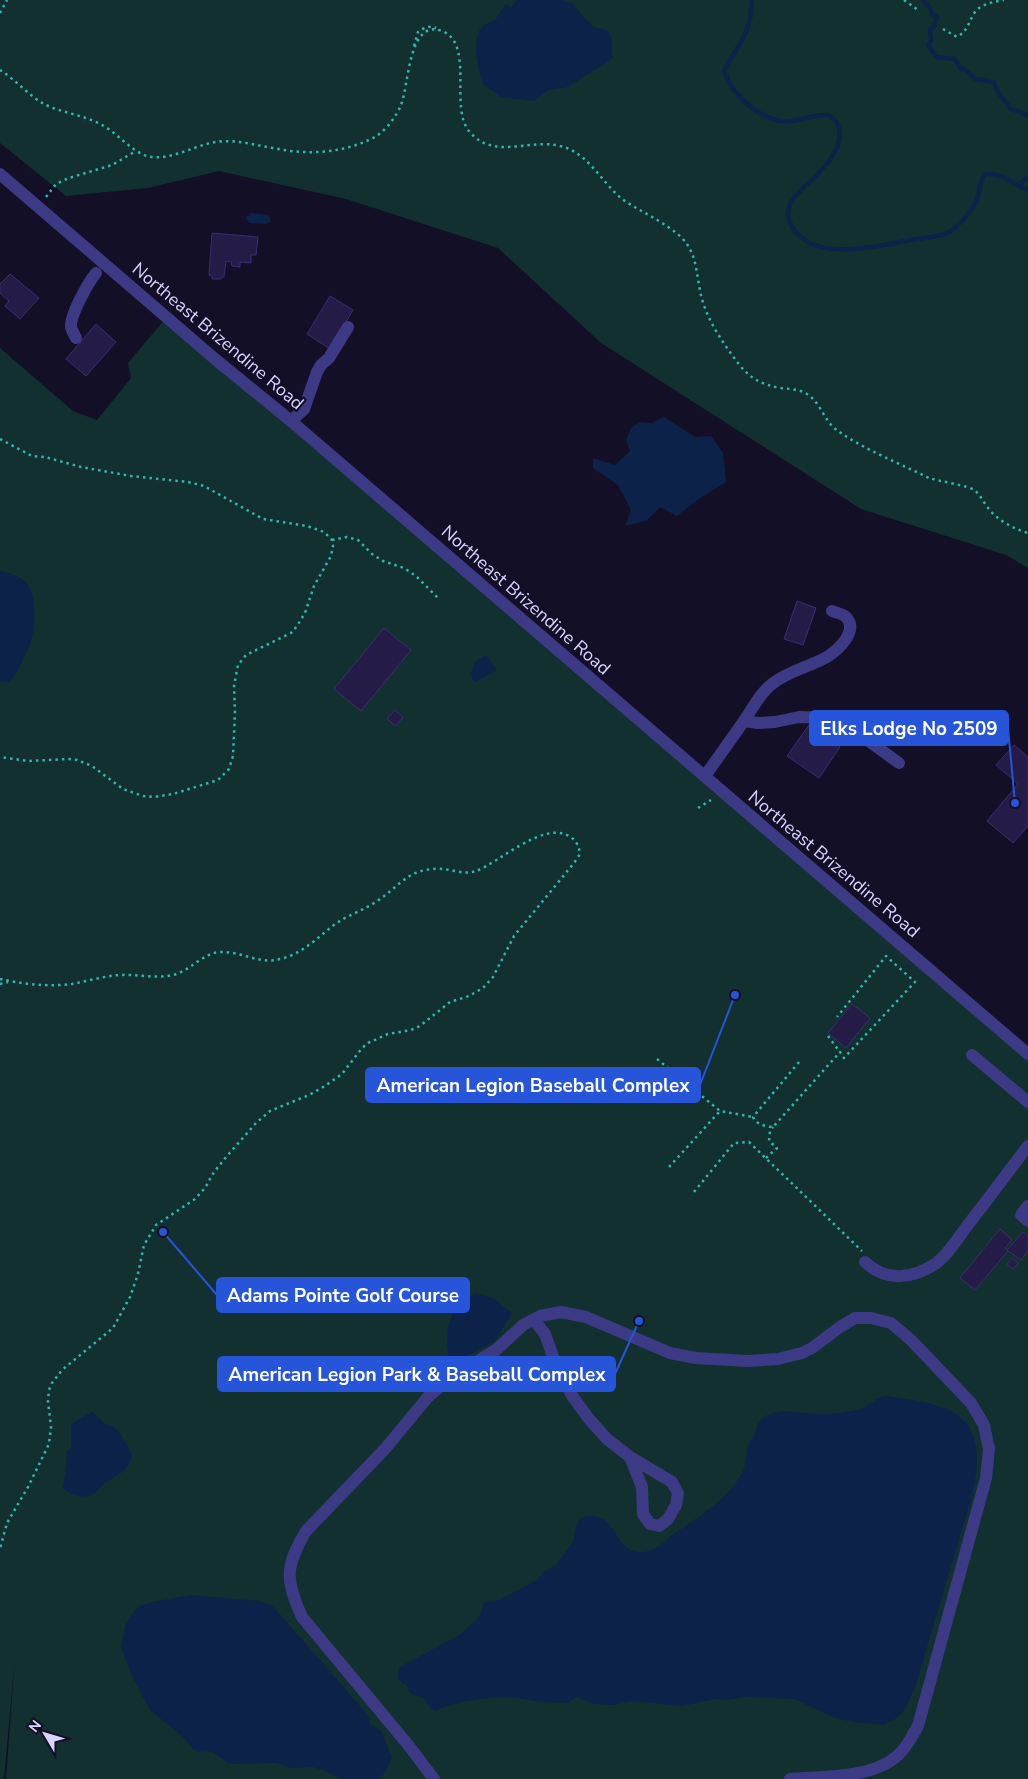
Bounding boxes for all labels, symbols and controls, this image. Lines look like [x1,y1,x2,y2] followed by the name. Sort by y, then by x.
[127,257,309,415] street label: Northeast Brizendine Road
[436,520,616,680] street label: Northeast Brizendine Road
[810,711,1008,745] callout: Elks Lodge No 2509
[820,716,998,742] text: Elks Lodge No 2509
[743,785,925,943] street label: Northeast Brizendine Road
[366,1068,700,1102] callout: American Legion Baseball Complex
[376,1073,690,1099] text: American Legion Baseball Complex
[217,1278,469,1312] callout: Adams Pointe Golf Course
[227,1283,459,1309] text: Adams Pointe Golf Course
[218,1357,615,1391] callout: American Legion Park & Baseball Complex
[228,1362,606,1388] text: American Legion Park & Baseball Complex
[20,1709,70,1759] north arrow
[24,1716,46,1736] text: N

